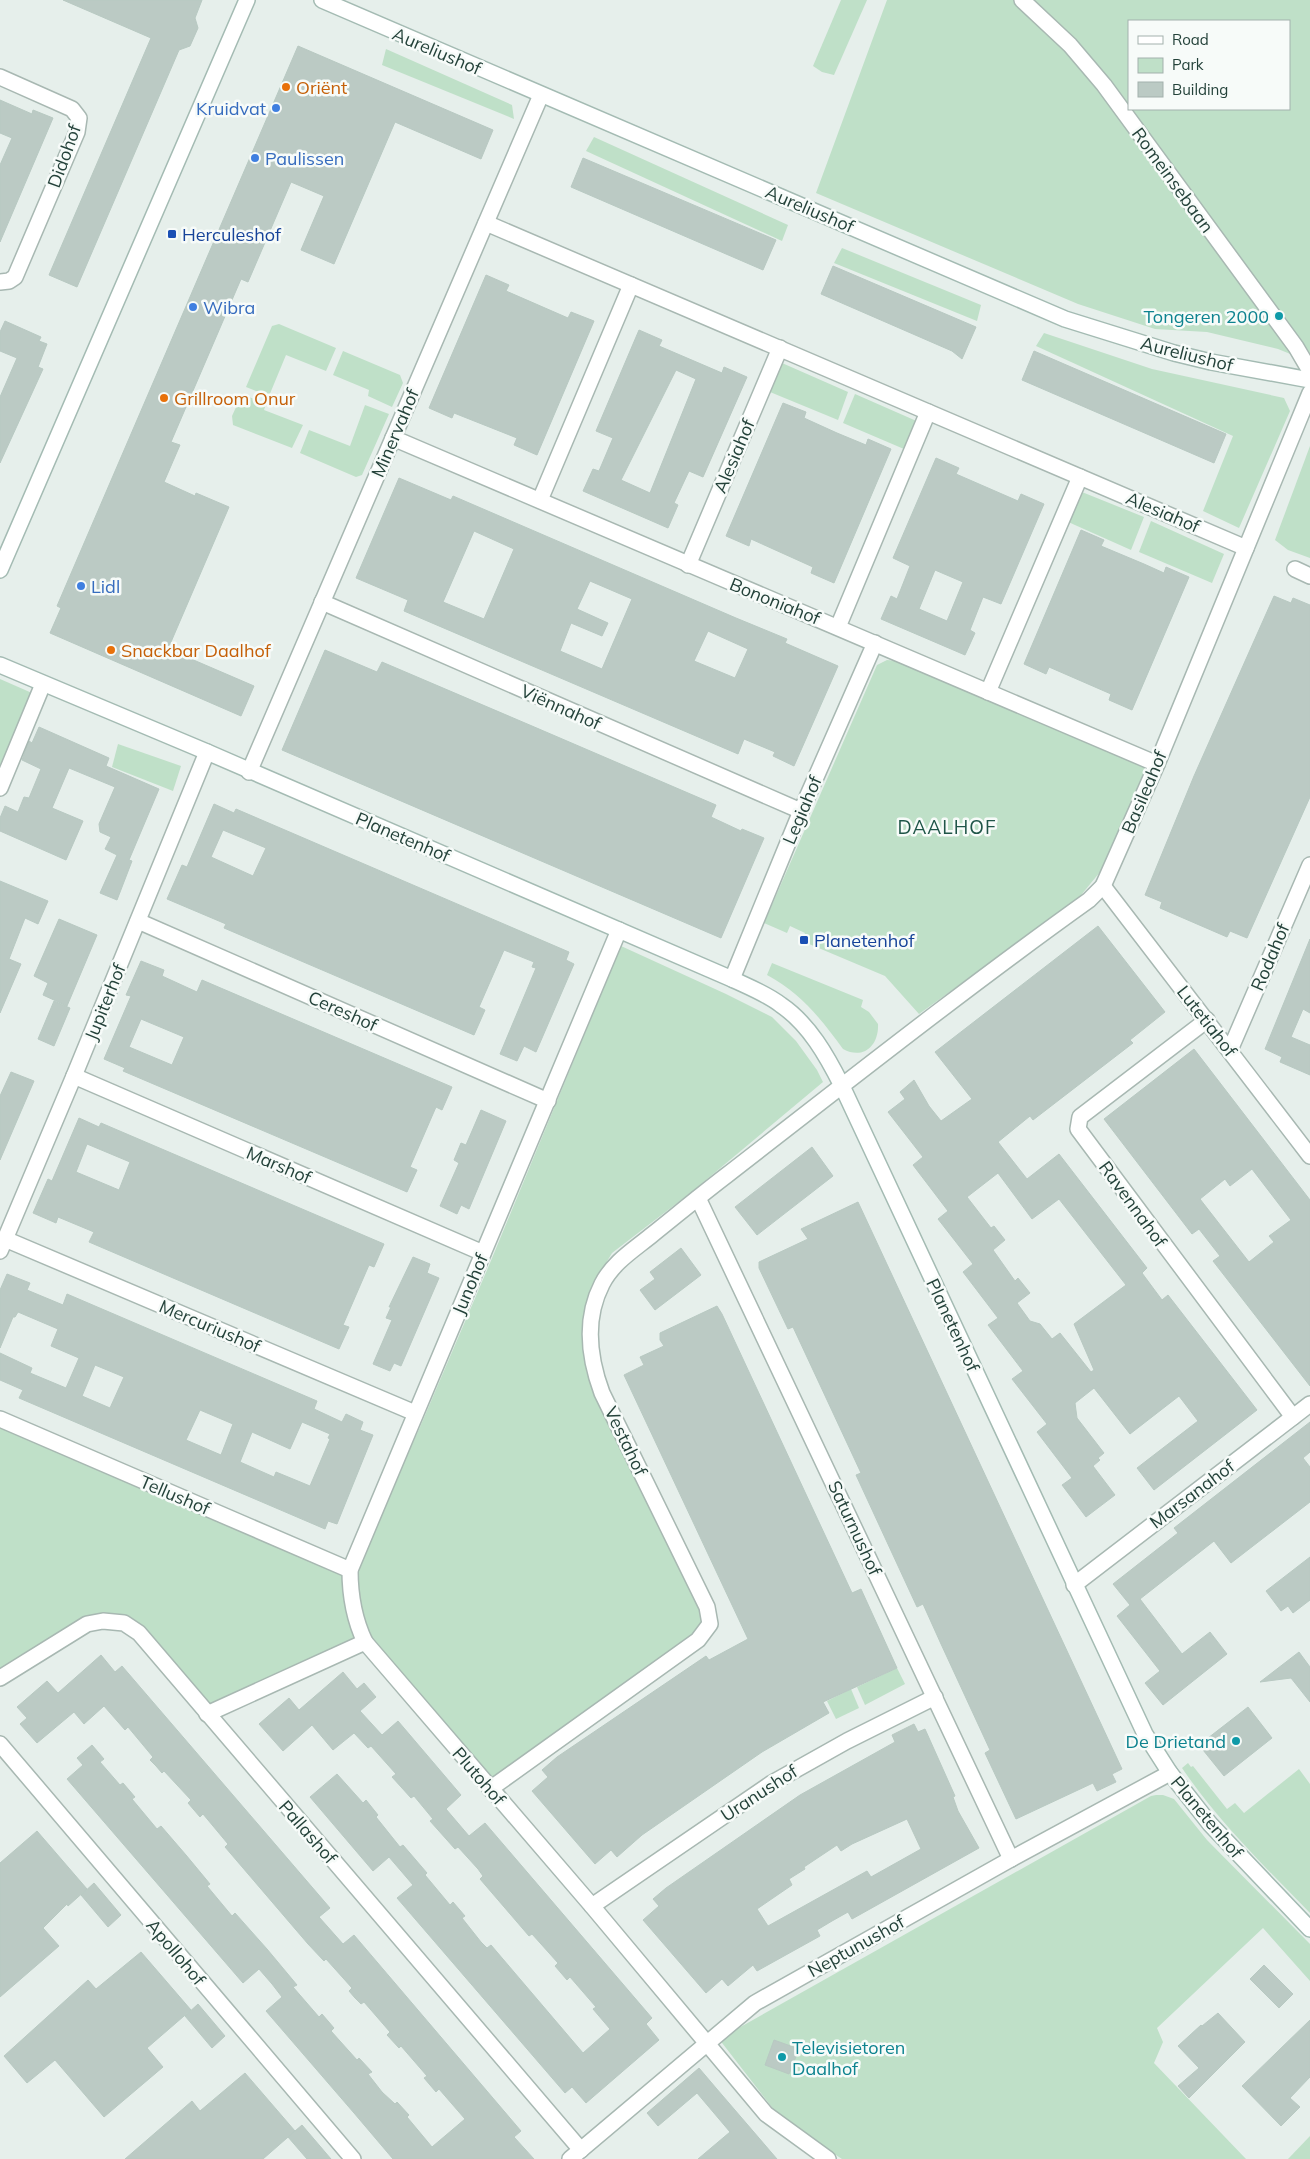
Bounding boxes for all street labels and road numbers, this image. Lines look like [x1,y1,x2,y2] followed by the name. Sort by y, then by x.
[389,22,486,80] street label: Aureliushof
[42,120,86,191] street label: Didohof
[1127,123,1219,237] street label: Romeinsebaan
[762,180,859,238] street label: Aureliushof
[1138,331,1237,377] street label: Aureliushof
[366,384,424,481] street label: Minervahof
[708,415,760,496] street label: Alesiahof
[1123,486,1204,538] street label: Alesiahof
[726,572,825,630] street label: Bononiahof
[517,679,606,735] street label: Viënnahof
[1116,746,1172,837] street label: Basileahof
[777,771,827,848] street label: Legiahof
[352,807,455,868] street label: Planetenhof
[1246,919,1295,994] street label: Rodahof
[79,959,131,1044] street label: Jupiterhof
[1172,981,1243,1062] street label: Lutetiahof
[305,986,382,1037] street label: Cereshof
[243,1141,316,1189] street label: Marshof
[1094,1156,1173,1252] street label: Ravennahof
[447,1249,493,1318] street label: Junohof
[921,1275,985,1376] street label: Planetenhof
[156,1294,265,1358] street label: Mercuriushof
[599,1403,653,1480] street label: Vestahof
[1145,1454,1240,1533] street label: Marsanahof
[136,1470,214,1520] street label: Tellushof
[823,1477,887,1580] street label: Saturnushof
[447,1742,511,1811] street label: Plutohof
[716,1759,803,1826] street label: Uranushof
[1166,1771,1249,1864] street label: Planetenhof
[274,1795,343,1869] street label: Pallashof
[803,1909,909,1982] street label: Neptunushof
[141,1914,211,1991] street label: Apollohof

